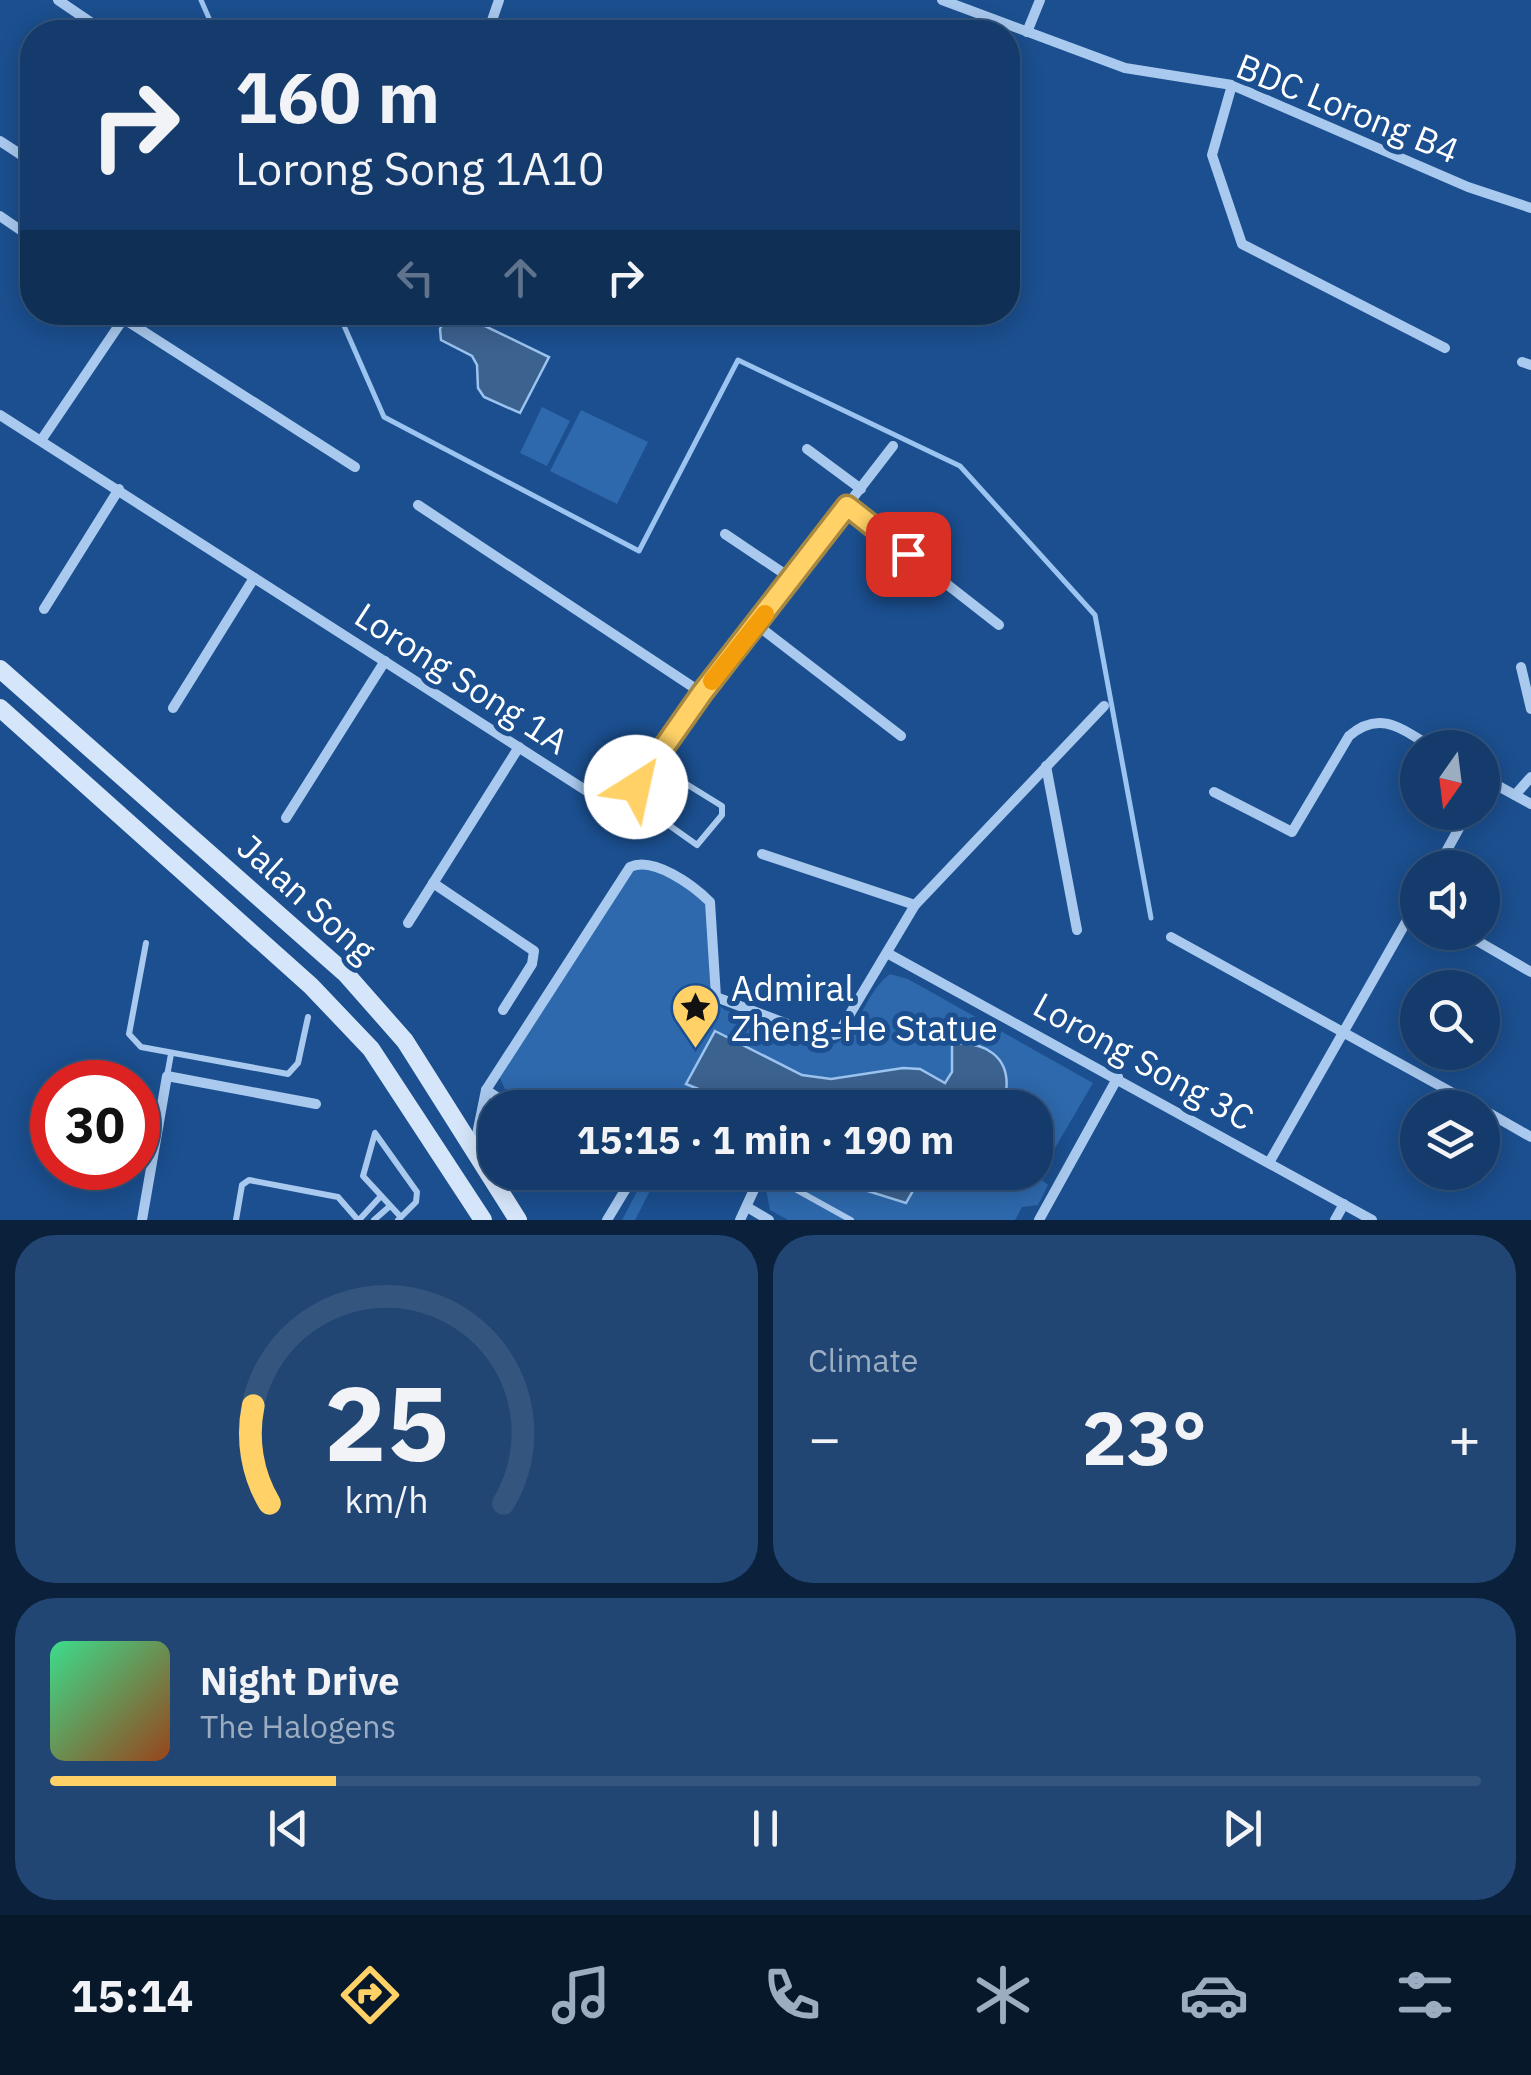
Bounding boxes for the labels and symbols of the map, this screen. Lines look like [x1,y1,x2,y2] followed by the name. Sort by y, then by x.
[1230,42,1466,174] street label: BDC Lorong B4
[866,512,951,597] pin
[346,592,578,764] street label: Lorong Song 1A
[1400,730,1500,830] north arrow
[584,735,688,839] position arrow
[228,824,386,973] street label: Jalan Song
[731,965,998,1051] place label: Admiral Zheng-He Statue
[670,982,722,1050] place icon: Admiral Zheng-He Statue
[1026,982,1262,1140] street label: Lorong Song 3C
[30,1060,160,1190] speed limit sign: 30

